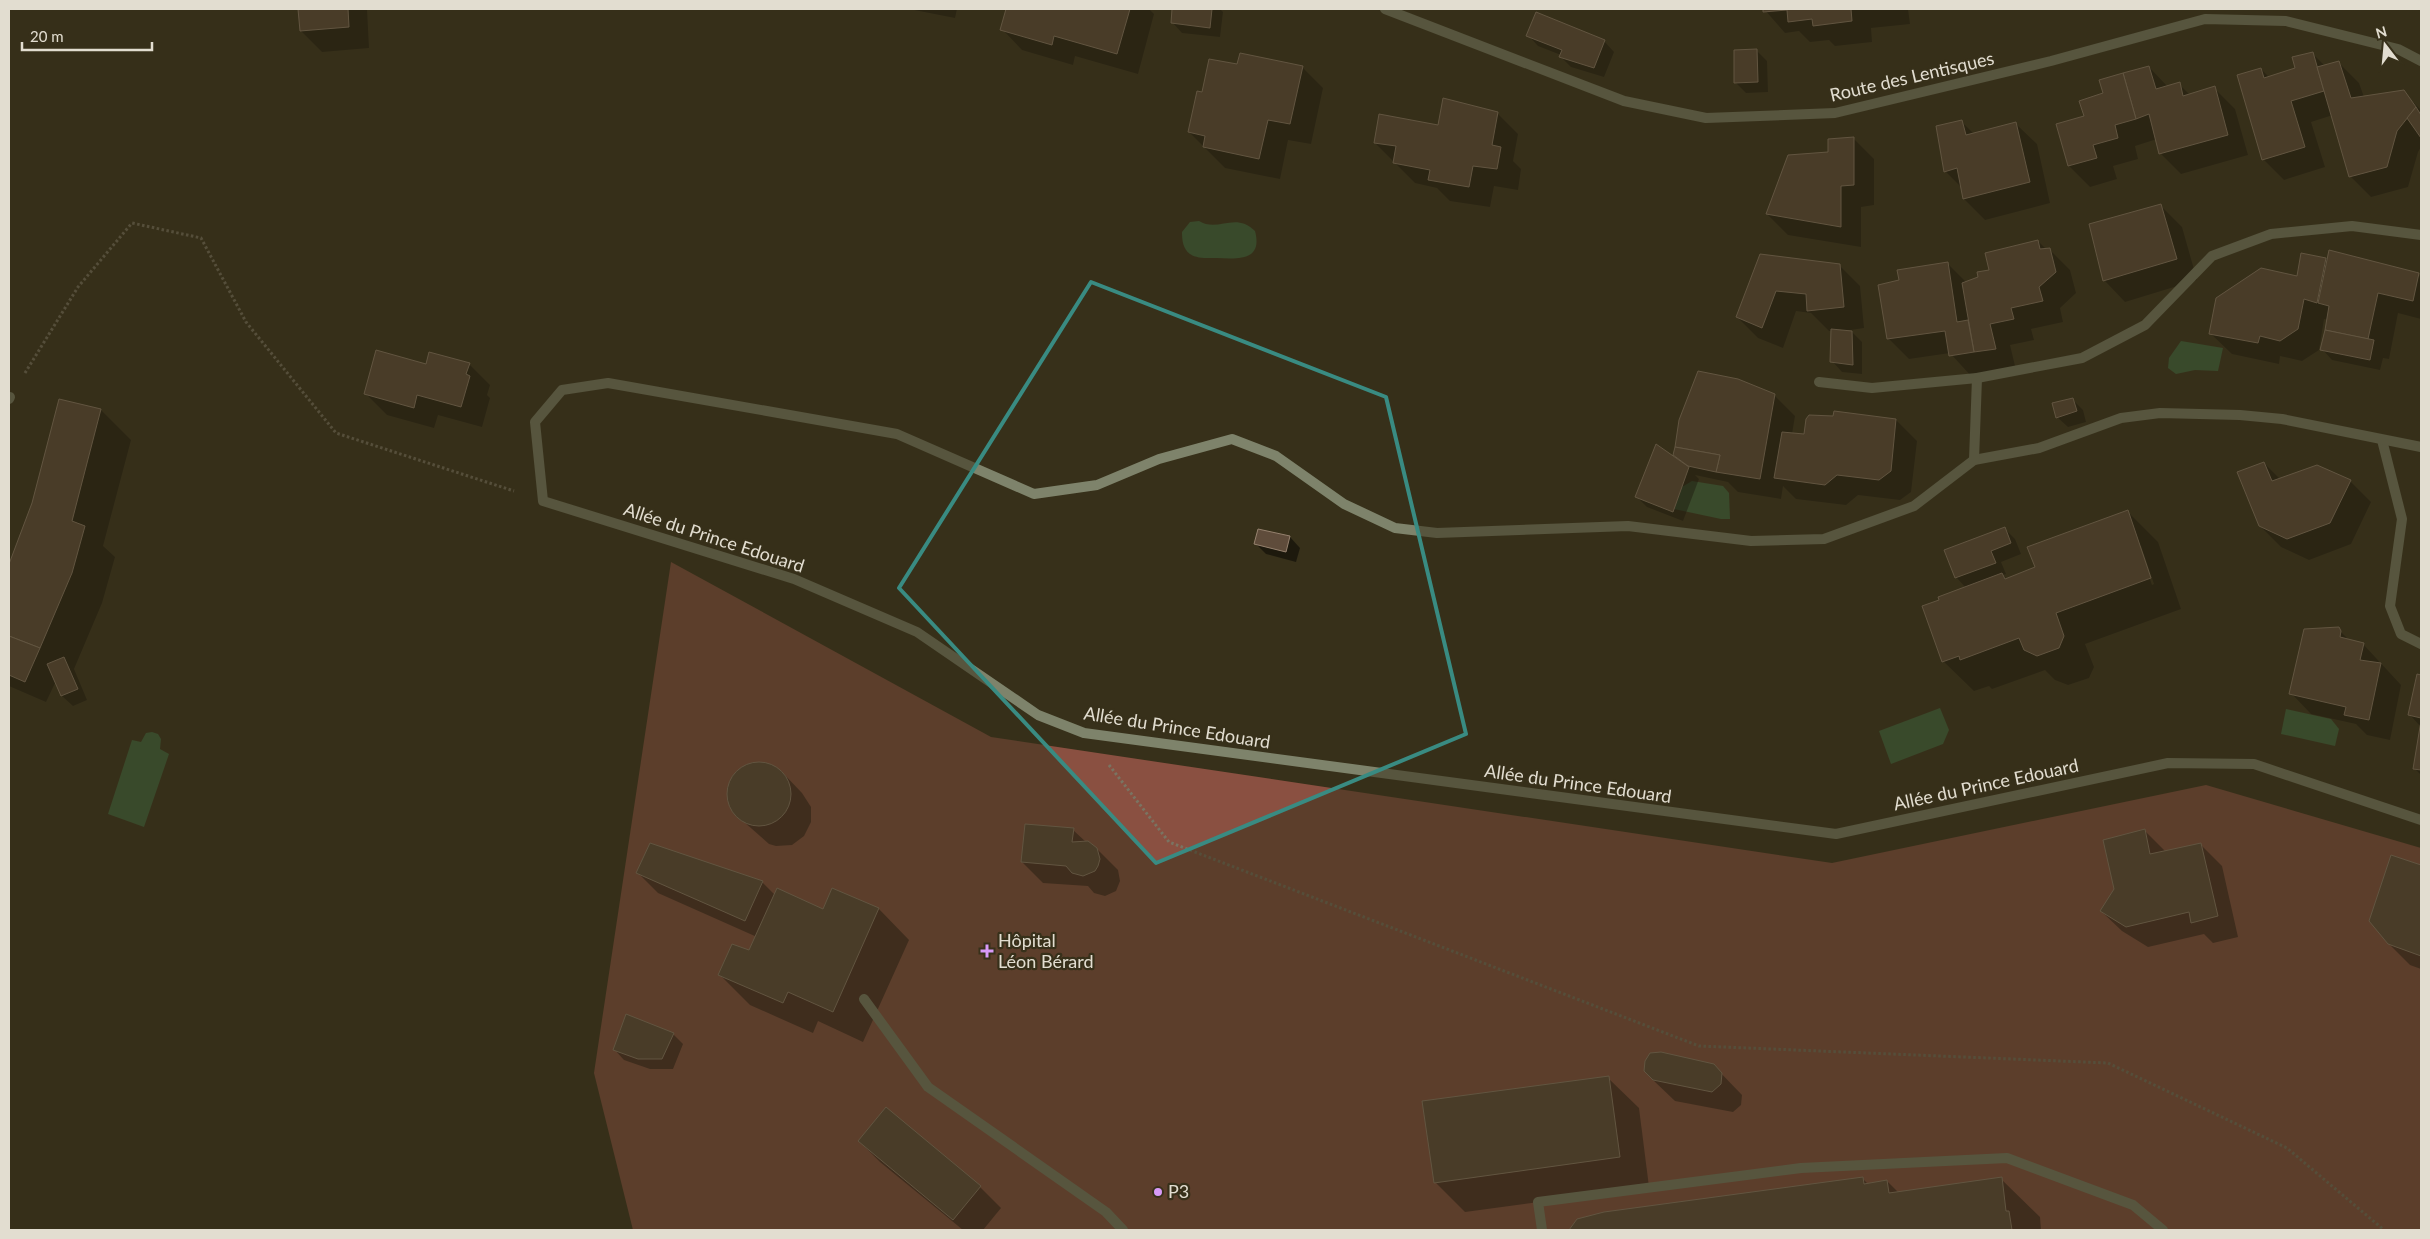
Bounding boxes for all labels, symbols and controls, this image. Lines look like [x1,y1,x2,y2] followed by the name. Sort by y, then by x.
[22,20,152,52] scale bar
[2360,20,2410,70] north arrow
[2374,22,2389,42] text: N
[30,27,64,45] text: 20 m
[1828,46,1996,106] street label: Route des Lentisques
[621,497,807,577] street label: Allée du Prince Edouard
[1082,701,1272,753] street label: Allée du Prince Edouard
[1891,754,2080,814] street label: Allée du Prince Edouard
[1483,759,1673,807] street label: Allée du Prince Edouard
[998,929,1094,972] place label: Hôpital Léon Bérard
[980,944,994,958] marker: Hôpital Léon Bérard
[1168,1180,1189,1202] place label: P3
[1152,1186,1164,1198] marker: P3

